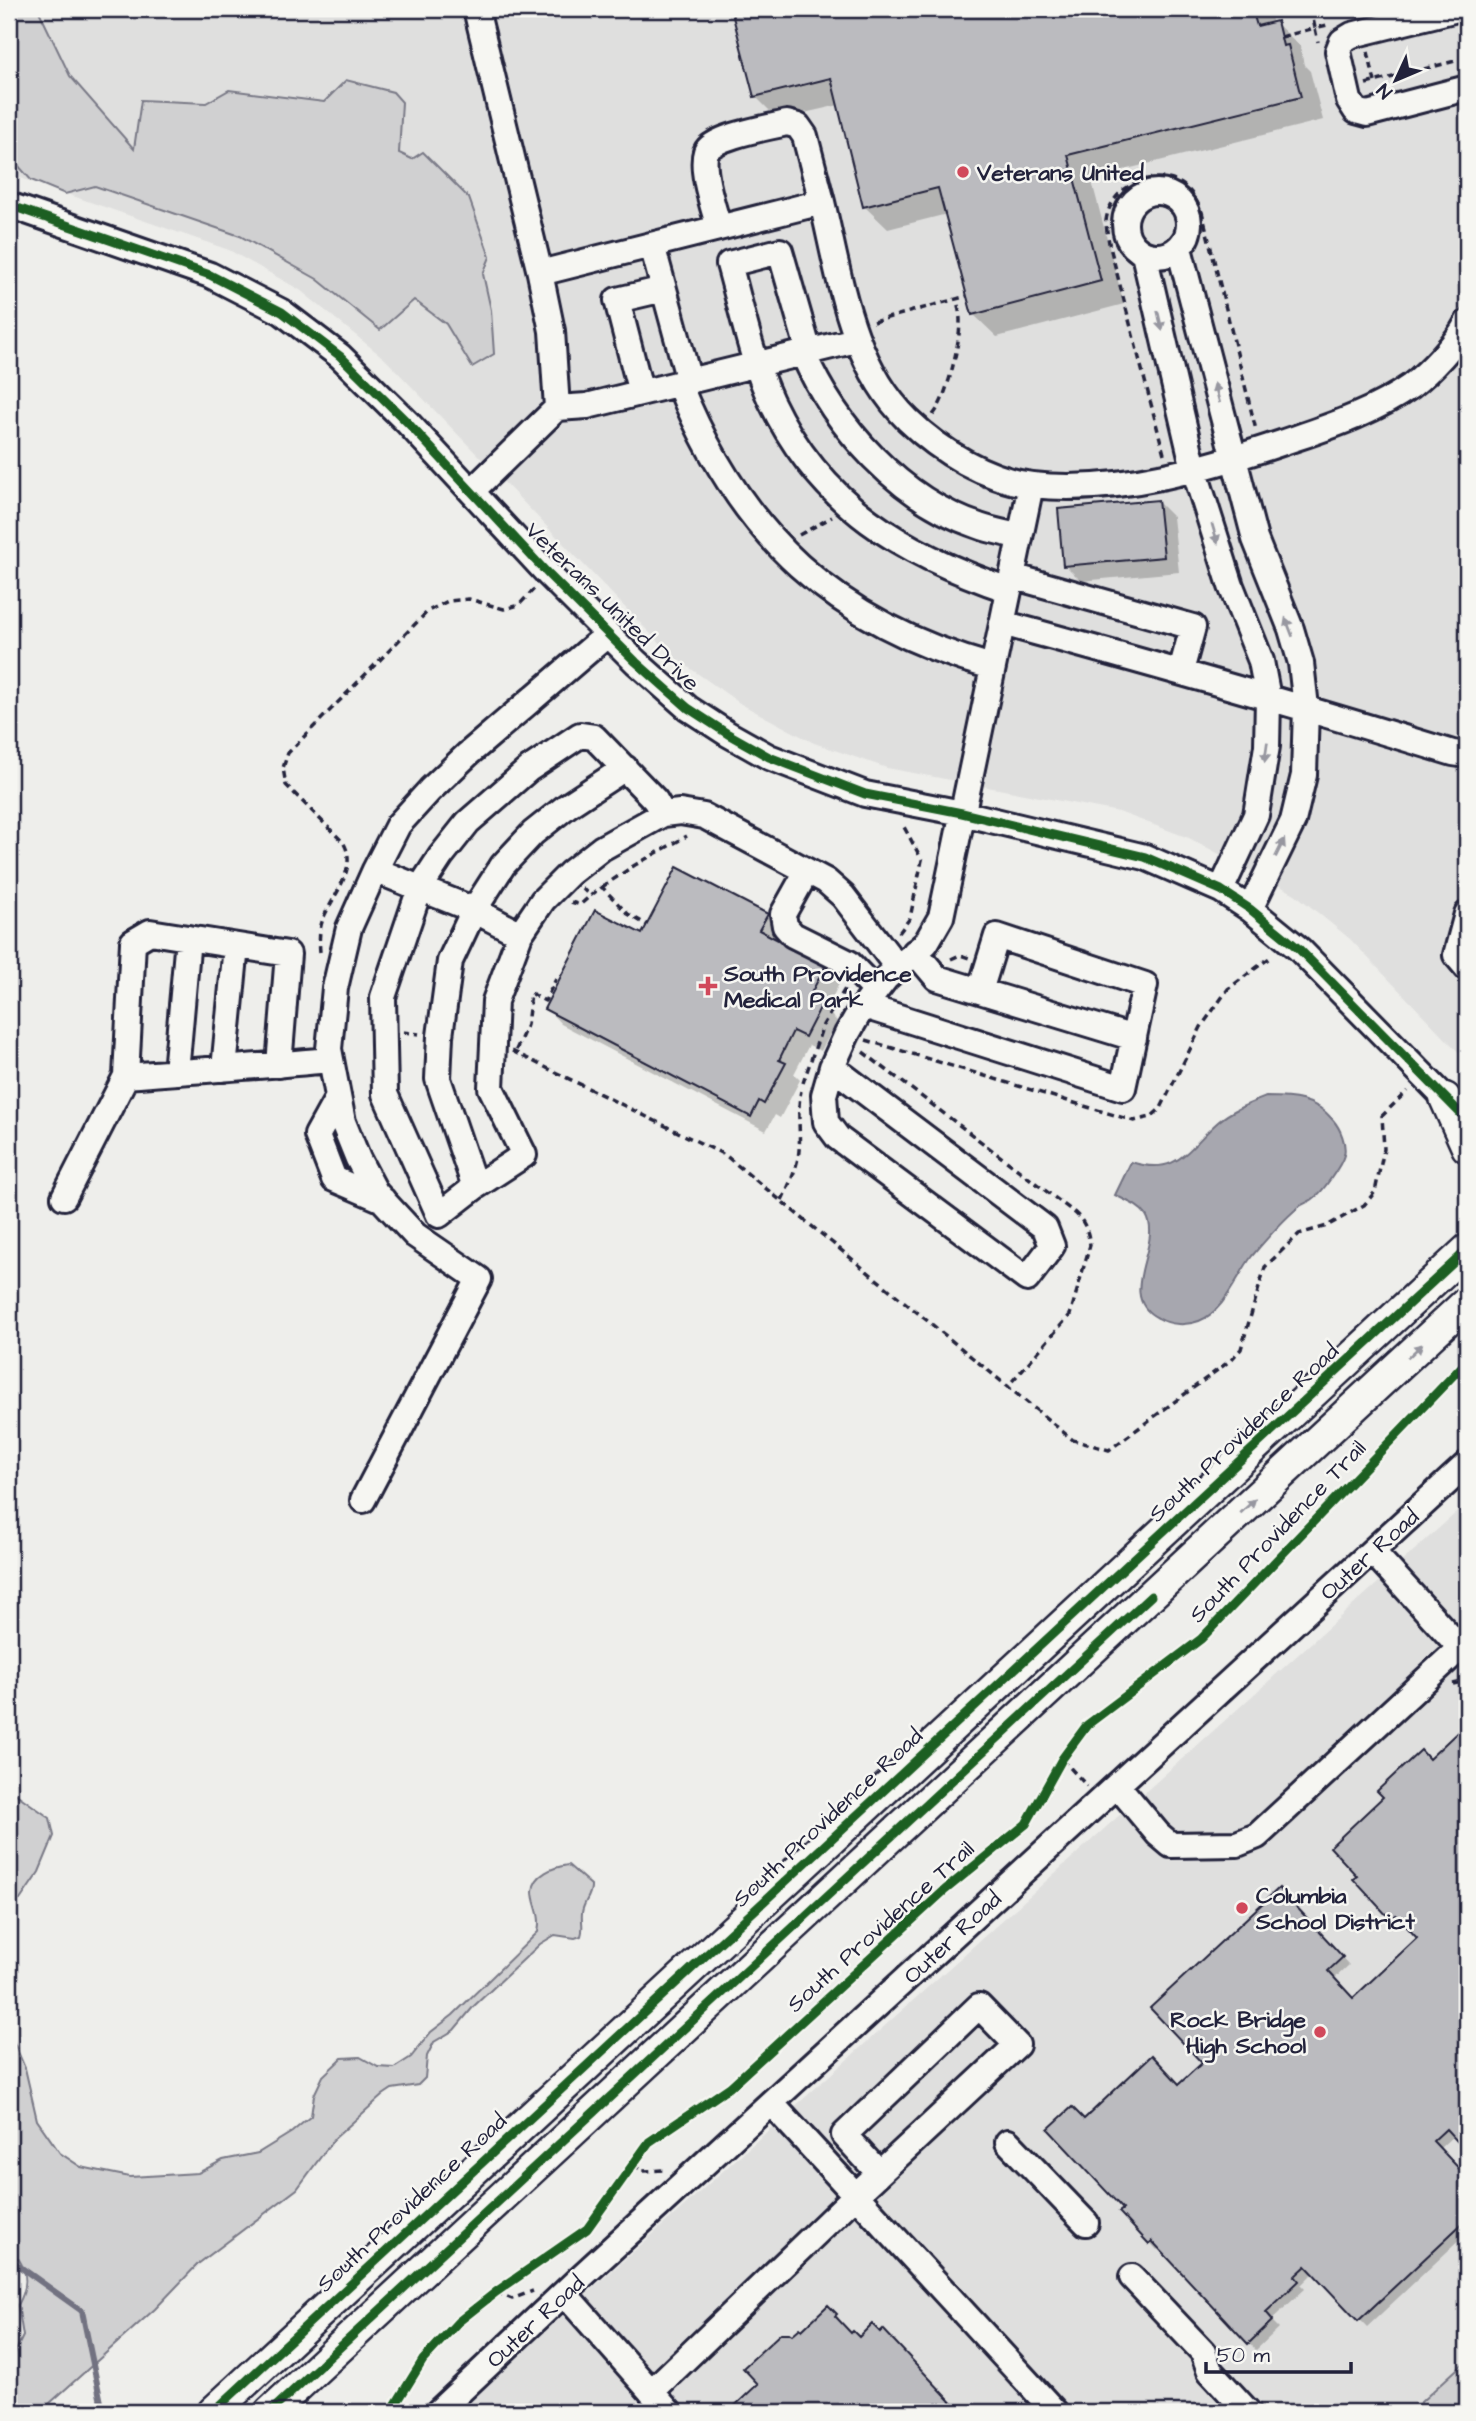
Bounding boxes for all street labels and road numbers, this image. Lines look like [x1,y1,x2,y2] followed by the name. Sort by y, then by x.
[518,515,707,699] street label: Veterans United Drive
[1141,1336,1346,1530] street label: South Providence Road
[1182,1433,1374,1630] street label: South Providence Trail
[1313,1501,1426,1608] street label: Outer Road
[725,1721,930,1915] street label: South Providence Road
[780,1834,982,2020] street label: South Providence Trail
[897,1884,1009,1992] street label: Outer Road
[309,2106,514,2300] street label: South Providence Road
[480,2268,592,2376] street label: Outer Road

